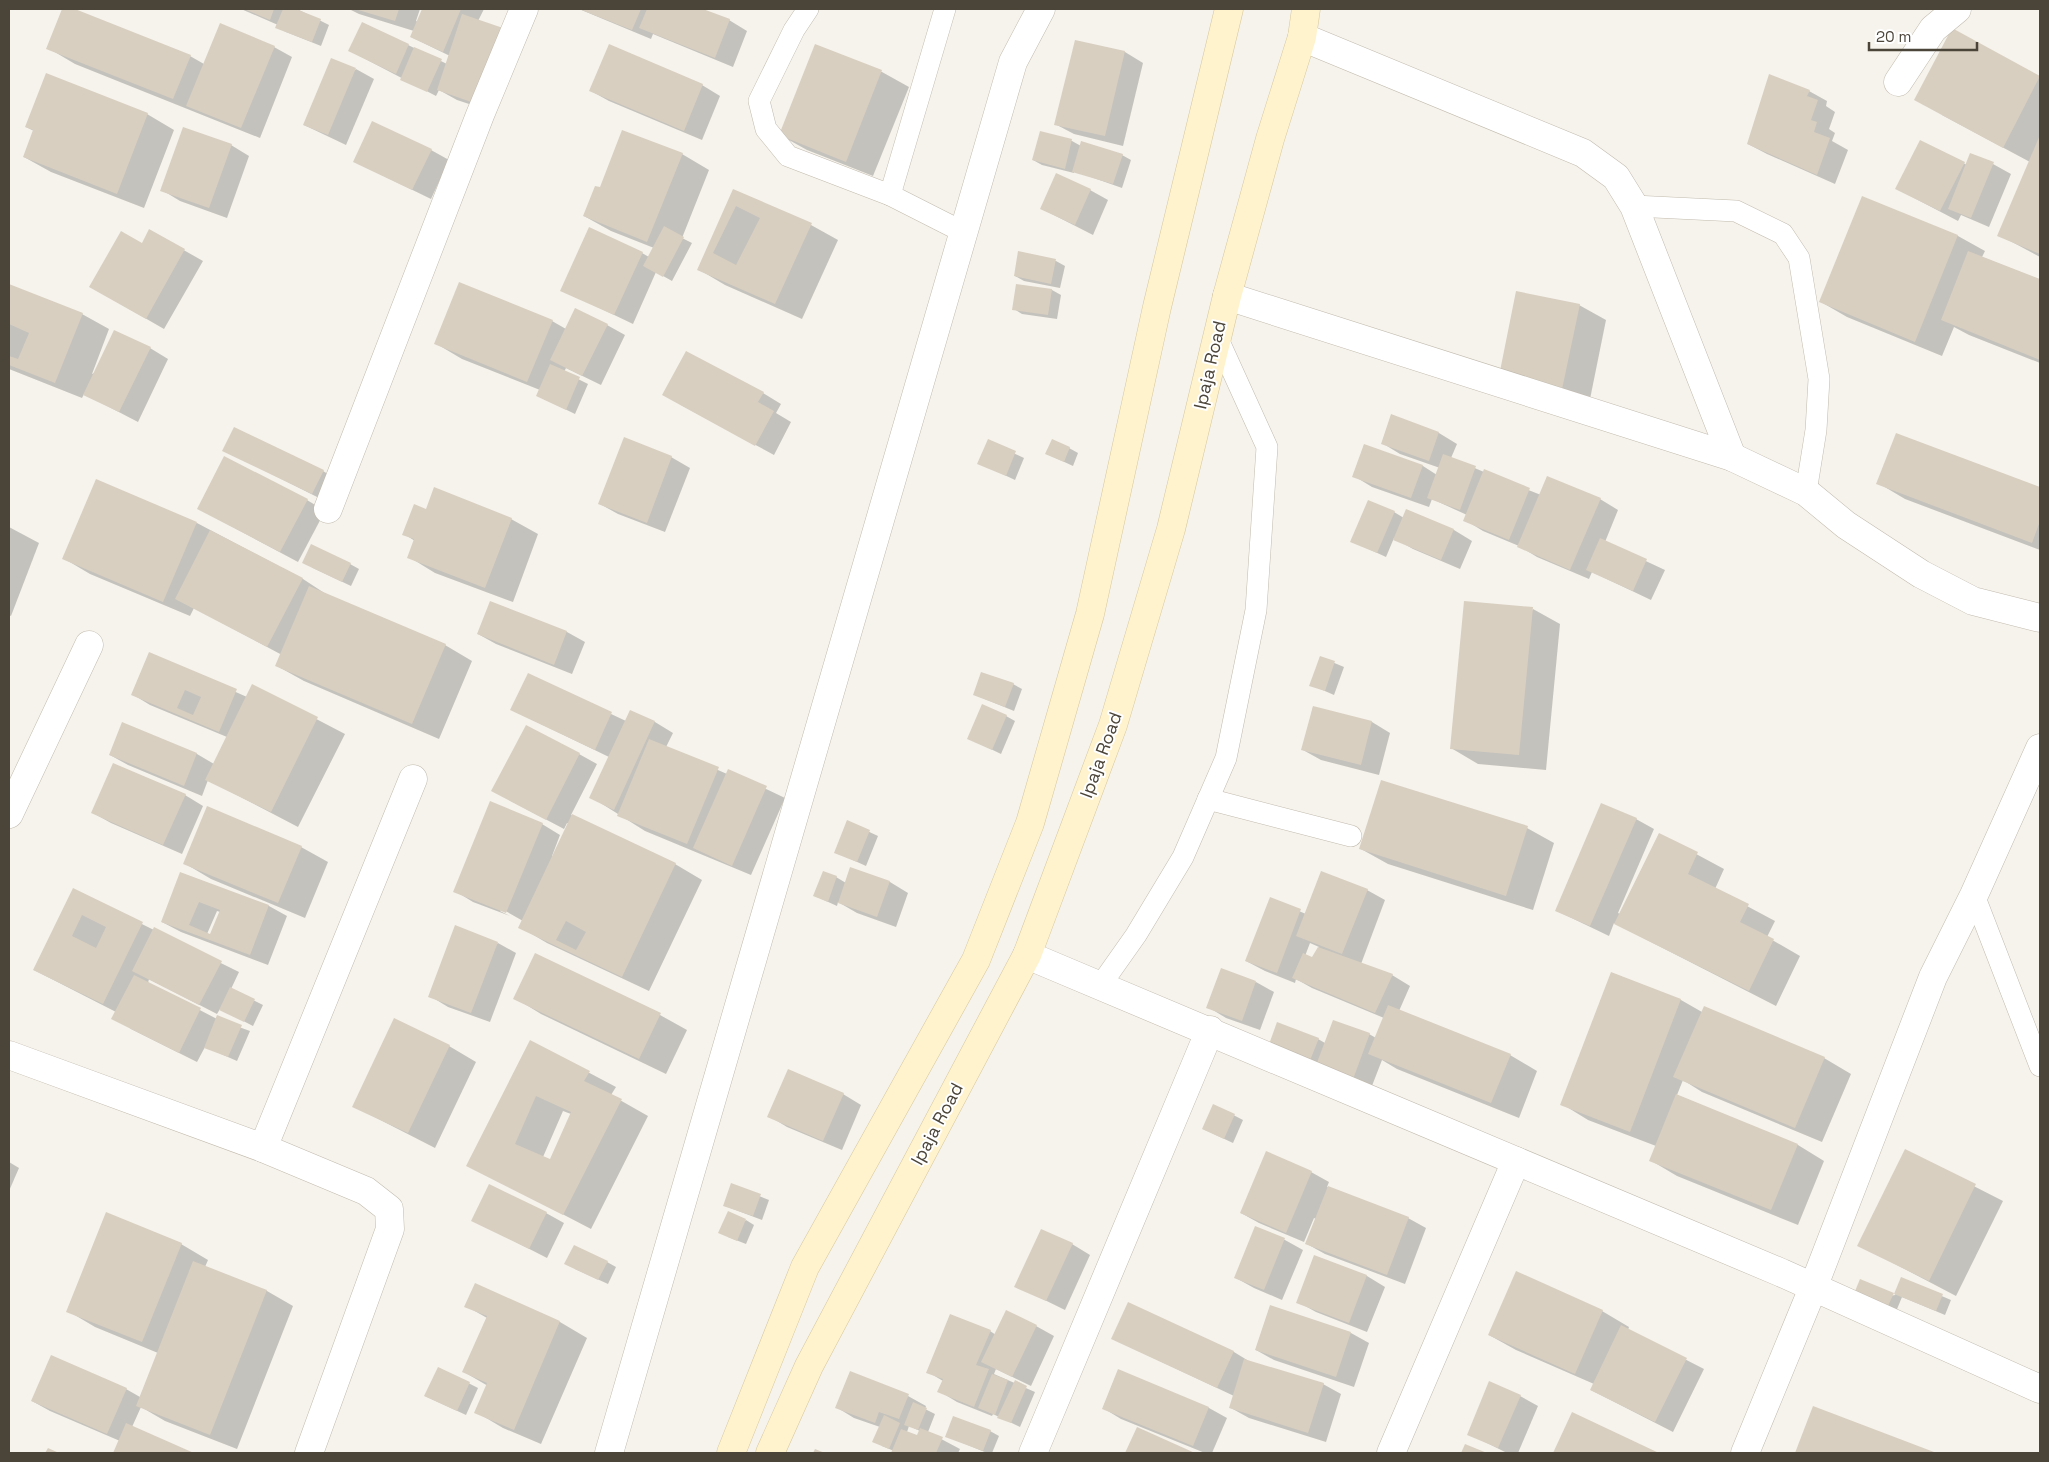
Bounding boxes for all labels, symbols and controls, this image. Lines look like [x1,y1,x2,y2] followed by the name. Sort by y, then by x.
[1869,20,1976,52] scale bar
[1876,27,1911,46] text: 20 m
[1188,318,1231,411] street label: Ipaja Road
[1074,709,1127,801] street label: Ipaja Road
[905,1079,968,1169] street label: Ipaja Road

